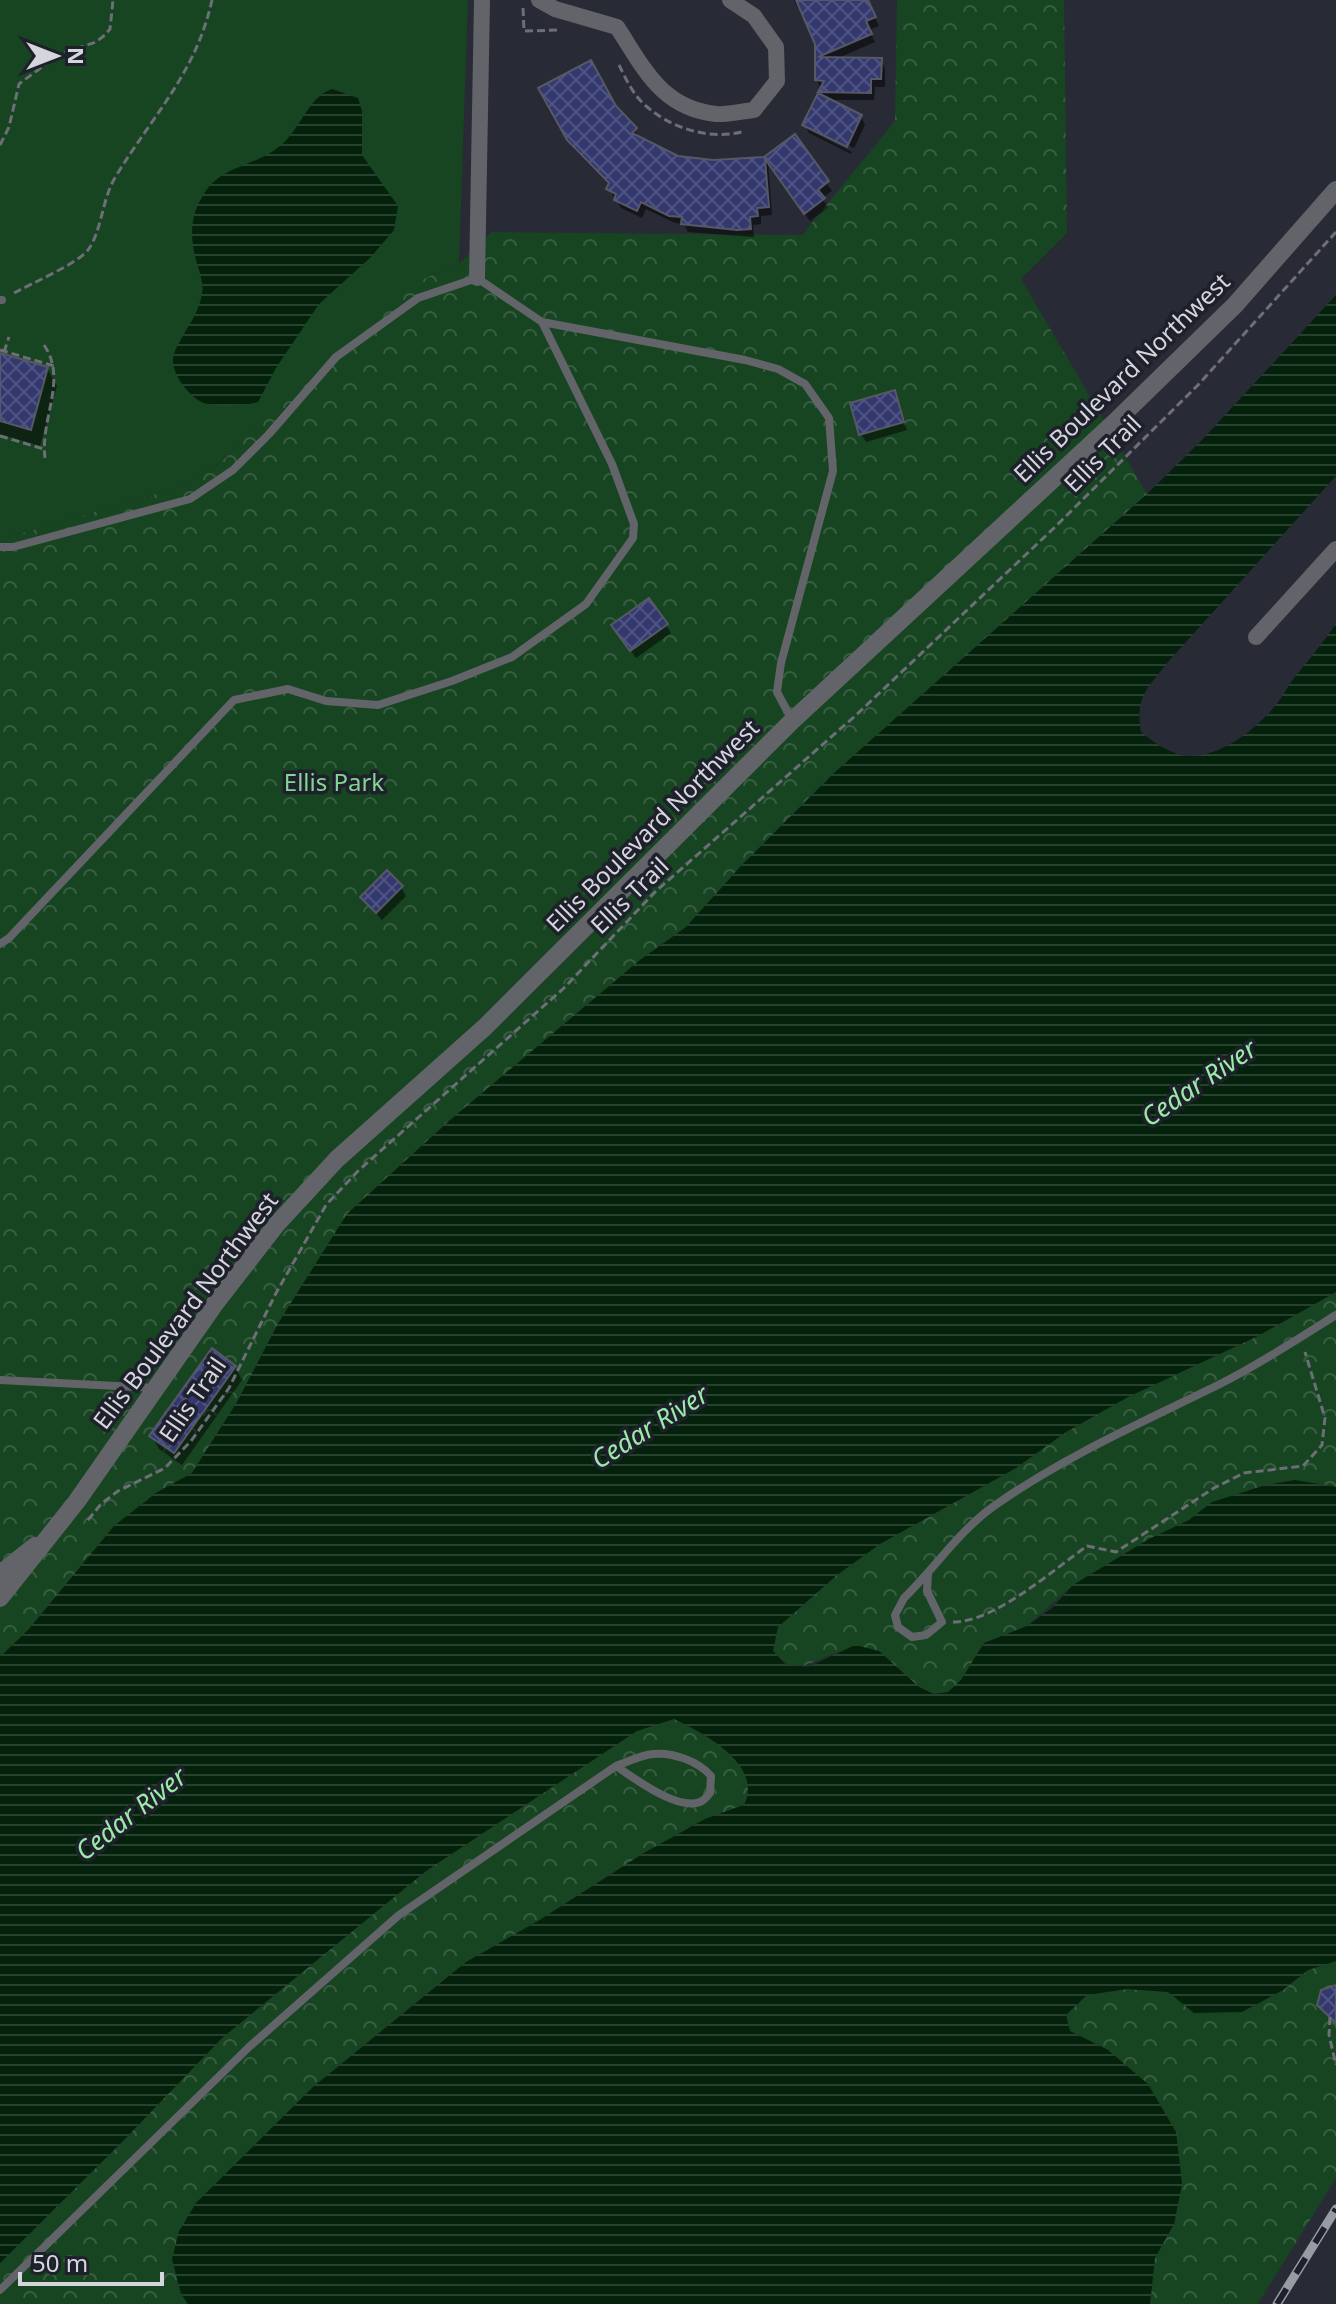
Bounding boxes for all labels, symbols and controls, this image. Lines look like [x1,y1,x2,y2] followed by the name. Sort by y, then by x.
[16,16,96,96] north arrow
[62,47,92,65] text: N
[1006,265,1236,489] street label: Ellis Boulevard Northwest
[1056,407,1148,499] street label: Ellis Trail
[538,711,766,939] street label: Ellis Boulevard Northwest
[284,765,384,798] park label: Ellis Park
[583,849,675,941] street label: Ellis Trail
[1134,1029,1265,1134] water label: Cedar River
[85,1185,285,1435] street label: Ellis Boulevard Northwest
[150,1350,233,1448] street label: Ellis Trail
[584,1375,716,1476] water label: Cedar River
[67,1757,195,1868] water label: Cedar River
[20,2236,162,2286] scale bar
[32,2246,88,2279] text: 50 m

